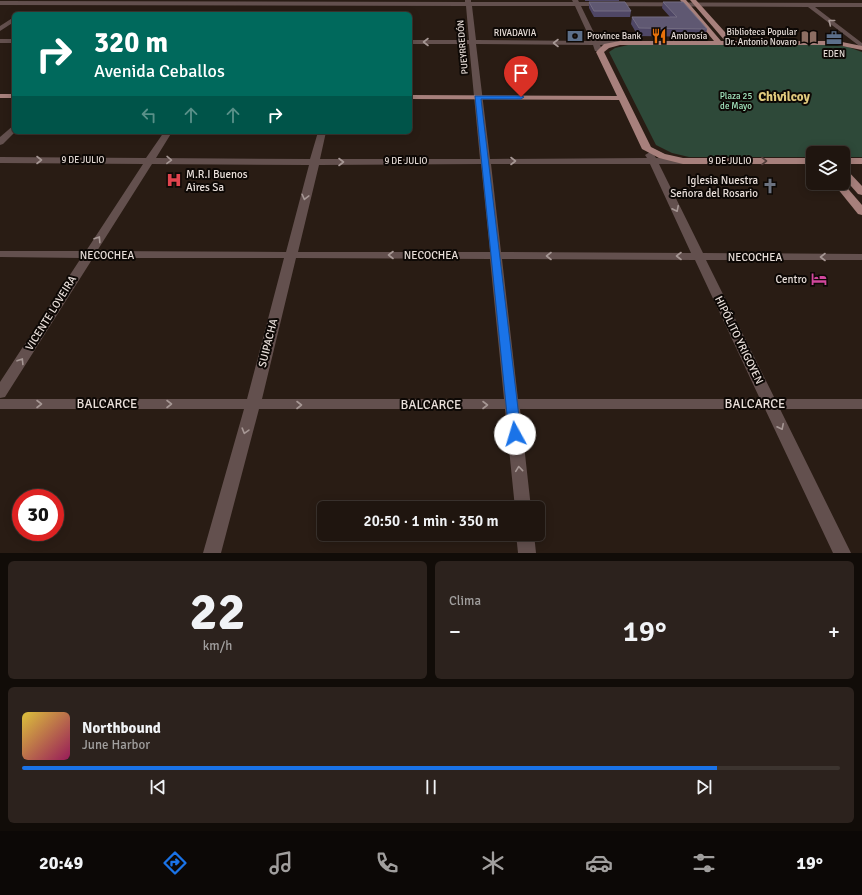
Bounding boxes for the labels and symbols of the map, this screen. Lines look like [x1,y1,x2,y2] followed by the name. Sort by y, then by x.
[453,19,471,75] street label: PUEYRREDÓN
[828,19,835,26] one-way arrow
[566,27,584,45] bank icon: Province Bank
[650,27,668,45] restaurant icon: Ambrosía
[725,27,798,48] place label: Biblioteca Popular Dr. Antonio Novaro
[494,28,537,39] street label: RIVADAVIA
[800,28,818,46] library icon: Biblioteca Popular Dr. Antonio Novaro
[825,29,843,47] office icon: EDEN
[587,31,642,42] place label: Province Bank
[671,31,708,42] place label: Ambrosía
[423,38,429,46] one-way arrow
[553,39,559,47] one-way arrow
[823,49,845,60] place label: EDEN
[504,56,538,97] pin
[758,89,810,105] district label: Chivilcoy
[720,91,752,112] park label: Plaza 25 de Mayo
[62,155,105,166] street label: 9 DE JULIO
[36,156,42,164] one-way arrow
[166,156,172,164] one-way arrow
[385,156,428,167] street label: 9 DE JULIO
[709,156,752,167] street label: 9 DE JULIO
[510,157,516,165] one-way arrow
[761,157,767,165] one-way arrow
[338,158,344,166] one-way arrow
[186,168,248,194] place label: M.R.I Buenos Aires Sa
[165,171,183,189] hospital icon: M.R.I Buenos Aires Sa
[670,174,758,200] place label: Iglesia Nuestra Señora del Rosario
[761,177,779,195] church icon: Iglesia Nuestra Señora del Rosario
[301,193,310,200] one-way arrow
[671,205,679,213] one-way arrow
[94,236,101,243] one-way arrow
[80,249,134,262] street label: NECOCHEA
[404,249,458,262] street label: NECOCHEA
[388,251,394,259] one-way arrow
[728,251,782,264] street label: NECOCHEA
[546,252,552,260] one-way arrow
[676,252,682,260] one-way arrow
[820,253,826,261] one-way arrow
[810,270,828,288] hotel icon: Centro
[23,273,79,353] street label: VICENTE LOVEIRA
[776,273,807,286] place label: Centro
[712,293,767,386] street label: HIPÓLITO YRIGOYEN
[256,317,280,369] street label: SUIPACHA
[16,358,23,365] one-way arrow
[77,396,137,412] street label: BALCARCE
[725,396,785,412] street label: BALCARCE
[401,397,461,413] street label: BALCARCE
[36,400,42,408] one-way arrow
[166,400,172,408] one-way arrow
[296,401,302,409] one-way arrow
[482,401,488,409] one-way arrow
[494,413,536,455] position arrow
[776,423,784,430] one-way arrow
[242,428,250,435] one-way arrow
[514,466,523,472] one-way arrow
[12,489,64,541] speed limit sign: 30

